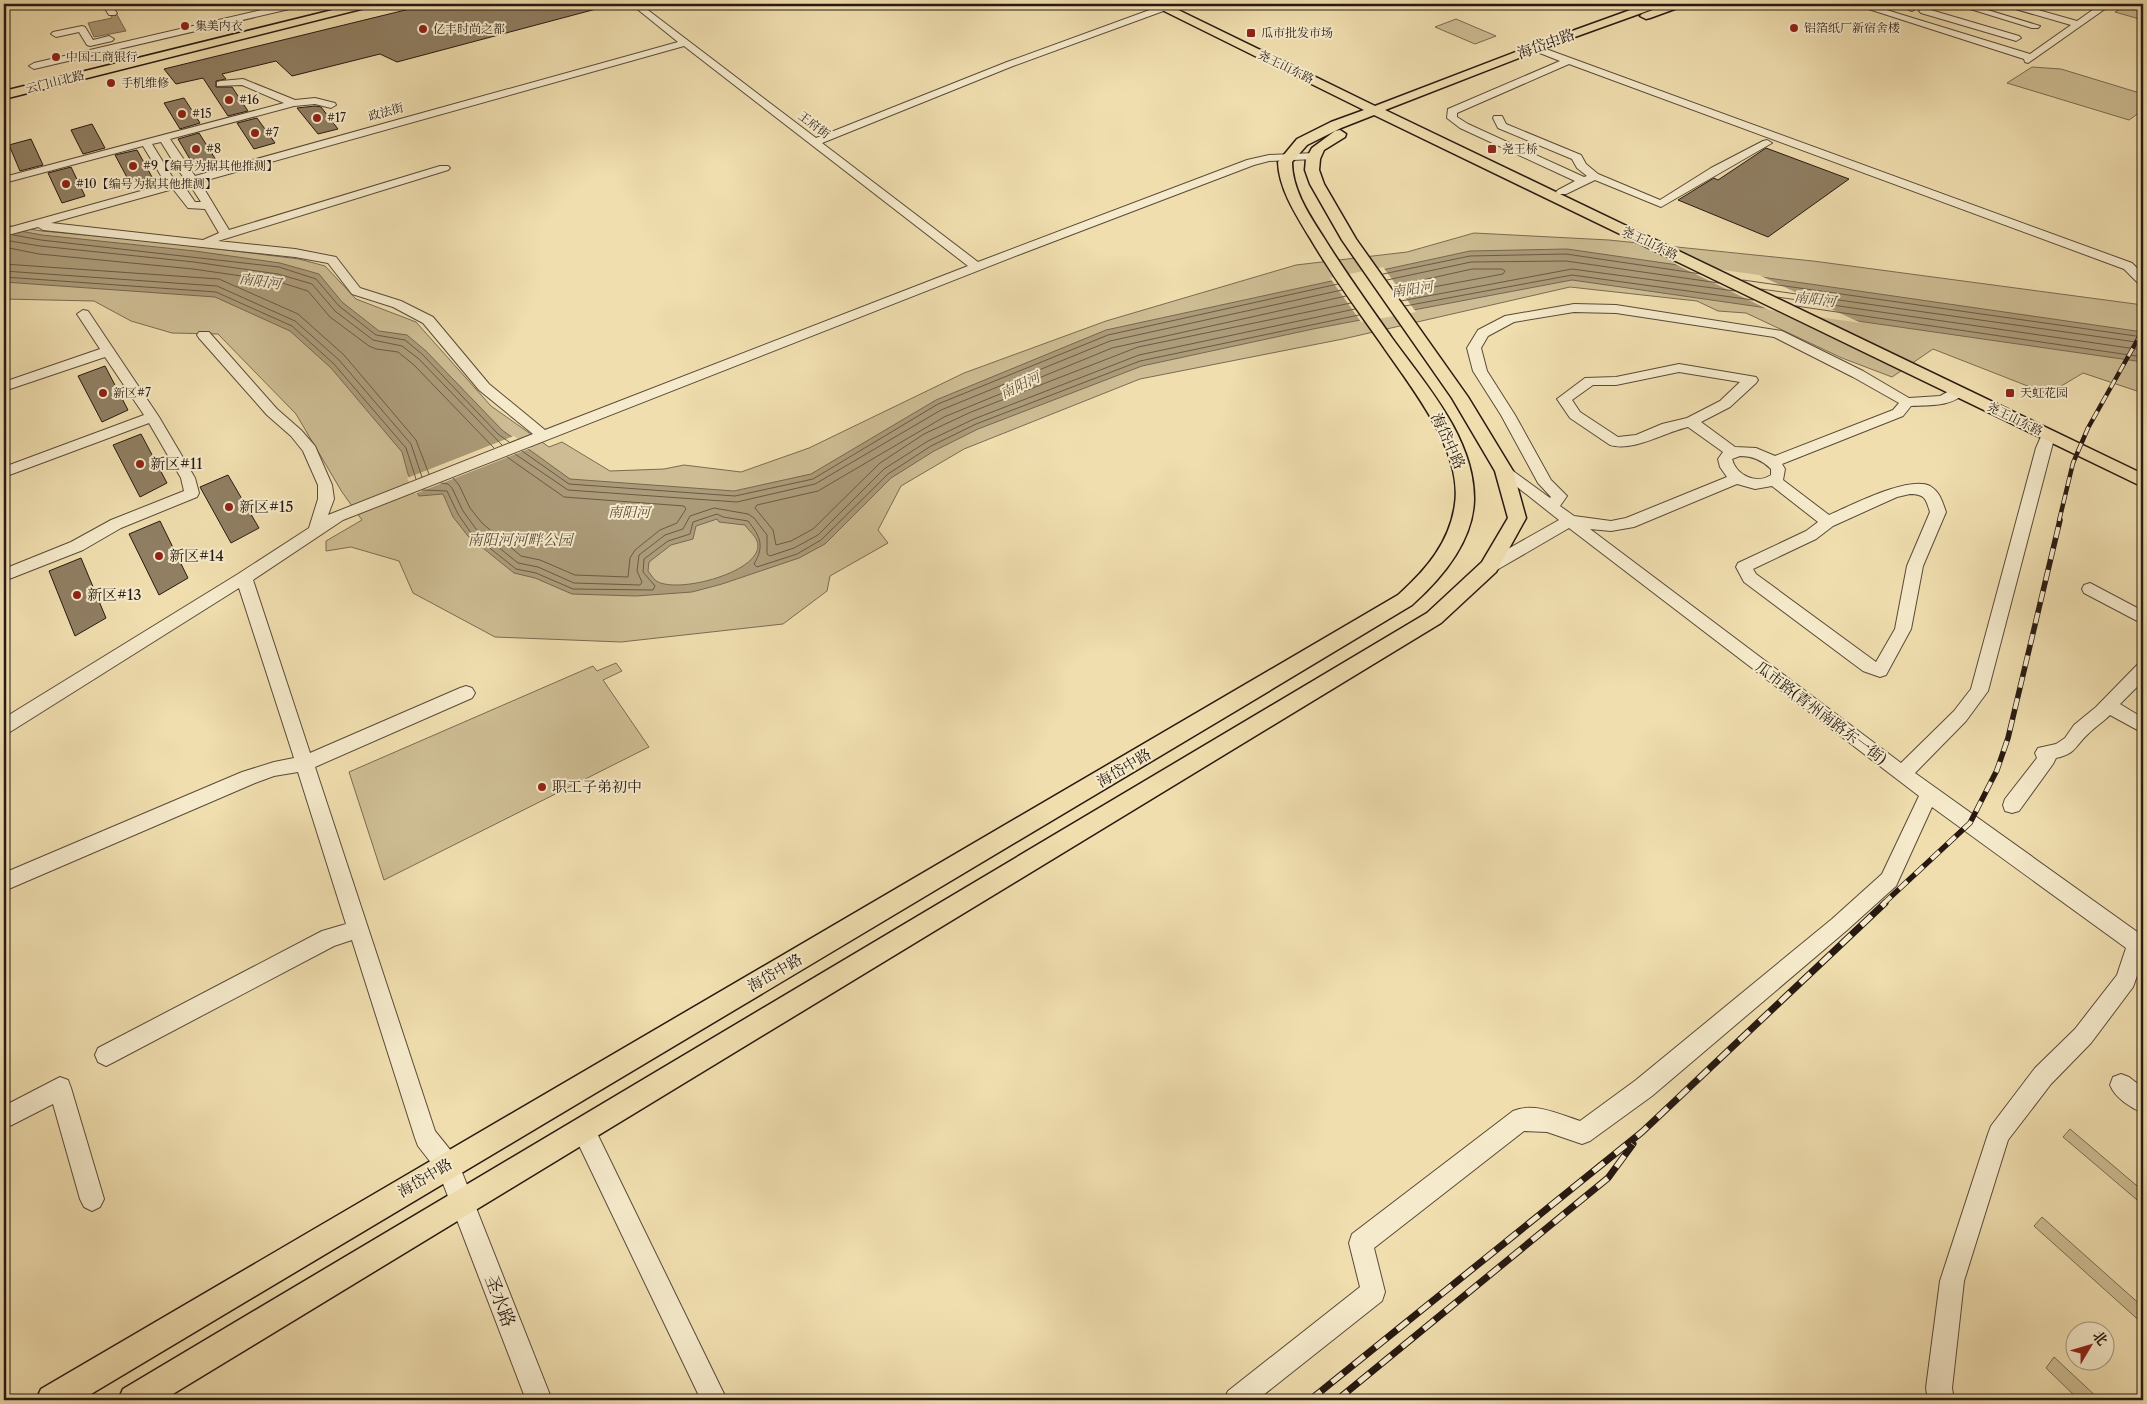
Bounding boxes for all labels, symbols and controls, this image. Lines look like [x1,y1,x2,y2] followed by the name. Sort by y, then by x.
[195,18,243,33] place label: 集美内衣
[179,20,191,32] marker: 集美内衣
[1804,20,1900,35] place label: 铝箔纸厂新宿舍楼
[433,21,505,36] place label: 亿丰时尚之都
[1788,22,1800,34] marker: 铝箔纸厂新宿舍楼
[417,23,429,35] marker: 亿丰时尚之都
[1514,24,1577,63] street label: 海岱中路
[1261,25,1333,40] place label: 瓜市批发市场
[1245,27,1257,39] marker: 瓜市批发市场
[1256,47,1316,86] street label: 尧王山东路
[66,49,138,64] place label: 中国工商银行
[50,51,62,63] marker: 中国工商银行
[24,67,86,96] street label: 云门山北路
[121,75,169,90] place label: 手机维修
[105,77,117,89] marker: 手机维修
[239,92,259,107] place label: #16
[223,94,235,106] marker: #16
[366,99,406,124] street label: 政法街
[192,106,212,121] place label: #15
[176,108,188,120] marker: #15
[795,108,834,142] street label: 王府街
[327,110,346,125] place label: #17
[311,112,323,124] marker: #17
[265,125,279,140] place label: #7
[249,127,261,139] marker: #7
[206,141,221,156] place label: #8
[1502,141,1538,156] place label: 尧王桥
[190,143,202,155] marker: #8
[1486,143,1498,155] marker: 尧王桥
[143,158,278,173] place label: #9【编号为据其他推测】
[127,160,139,172] marker: #9【编号为据其他推测】
[76,176,217,191] place label: #10【编号为据其他推测】
[60,178,72,190] marker: #10【编号为据其他推测】
[1620,223,1680,262] street label: 尧王山东路
[238,269,285,293] water label: 南阳河
[1390,277,1437,301] water label: 南阳河
[1793,288,1840,311] water label: 南阳河
[997,366,1046,402] water label: 南阳河
[113,385,151,400] place label: 新区#7
[2020,385,2068,400] place label: 天虹花园
[97,387,109,399] marker: 新区#7
[2004,387,2016,399] marker: 天虹花园
[1985,399,2045,438] street label: 尧王山东路
[1427,410,1470,472] street label: 海岱中路
[150,454,203,473] place label: 新区#11
[134,458,146,470] marker: 新区#11
[239,497,293,516] place label: 新区#15
[223,501,235,513] marker: 新区#15
[608,503,653,521] water label: 南阳河
[467,530,574,549] park label: 南阳河河畔公园
[169,546,224,565] place label: 新区#14
[153,550,165,562] marker: 新区#14
[87,585,142,604] place label: 新区#13
[71,589,83,601] marker: 新区#13
[1752,657,1891,768] street label: 瓜市路(青州南路东一街)
[1093,744,1154,791] street label: 海岱中路
[552,777,642,796] place label: 职工子弟初中
[536,781,548,793] marker: 职工子弟初中
[744,949,805,996] street label: 海岱中路
[394,1154,455,1201] street label: 海岱中路
[480,1272,520,1330] street label: 圣水路
[2064,1322,2114,1372] north arrow
[2089,1327,2112,1349] text: 北

